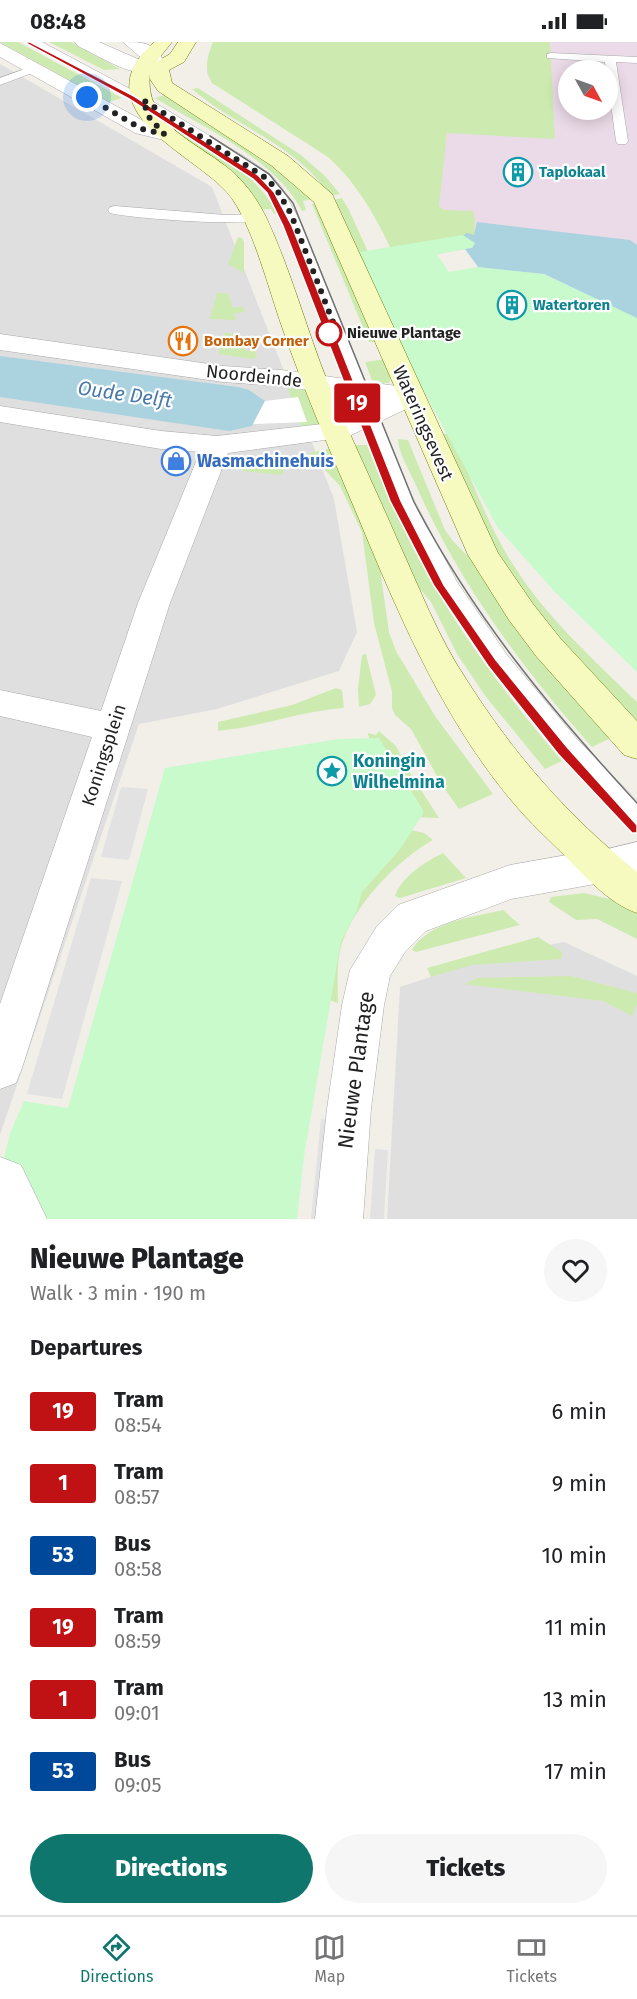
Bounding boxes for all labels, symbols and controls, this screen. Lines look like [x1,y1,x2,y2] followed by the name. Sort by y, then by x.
[30,8,86,35] text: 08:48
[558,60,618,120] north arrow
[558,60,618,120] map controls
[72,82,102,112] your location
[502,156,534,188] building icon: Taplokaal
[539,163,606,181] place label: Taplokaal
[496,289,528,321] building icon: Watertoren
[533,296,610,314] place label: Watertoren
[316,320,342,346] marker: Nieuwe Plantage
[347,324,461,342] place label: Nieuwe Plantage
[167,325,199,357] restaurant icon: Bombay Corner
[204,332,310,350] place label: Bombay Corner
[205,360,303,392] street label: Noordeinde
[388,362,458,484] street label: Wateringsevest
[76,376,175,413] water label: Oude Delft
[330,384,384,422] line badge: 19
[346,390,368,416] text: 19
[160,445,192,477] shop icon: Wasmachinehuis
[197,450,334,472] place label: Wasmachinehuis
[77,701,131,809] street label: Koningsplein
[353,750,445,793] place label: Koningin Wilhelmina
[316,755,348,787] place icon: Koningin Wilhelmina
[332,990,380,1150] street label: Nieuwe Plantage
[544,1239,607,1302] button: heart
[30,1242,244,1275] text: Nieuwe Plantage
[30,1281,206,1305] text: Walk · 3 min · 190 m
[30,1334,142,1361] text: Departures
[114,1386,164,1413] text: Tram
[52,1398,74,1424] text: 19
[551,1398,607,1425] text: 6 min
[114,1413,162,1437] text: 08:54
[114,1458,164,1485] text: Tram
[58,1470,68,1496] text: 1
[552,1470,607,1497] text: 9 min
[114,1485,159,1509] text: 08:57
[114,1530,151,1557] text: Bus
[52,1542,74,1568] text: 53
[541,1542,607,1569] text: 10 min
[114,1557,162,1581] text: 08:58
[114,1602,164,1629] text: Tram
[52,1614,74,1640] text: 19
[544,1614,607,1641] text: 11 min
[114,1629,161,1653] text: 08:59
[114,1674,164,1701] text: Tram
[58,1686,68,1712] text: 1
[543,1686,607,1713] text: 13 min
[114,1701,160,1725] text: 09:01
[114,1746,151,1773] text: Bus
[52,1758,74,1784] text: 53
[544,1758,607,1785] text: 17 min
[114,1773,161,1797] text: 09:05
[30,1834,313,1903] button: Directions
[325,1834,607,1903] button: Tickets
[80,1931,153,1986] tab: Directions
[313,1931,346,1986] tab: Map
[506,1931,557,1986] tab: Tickets

